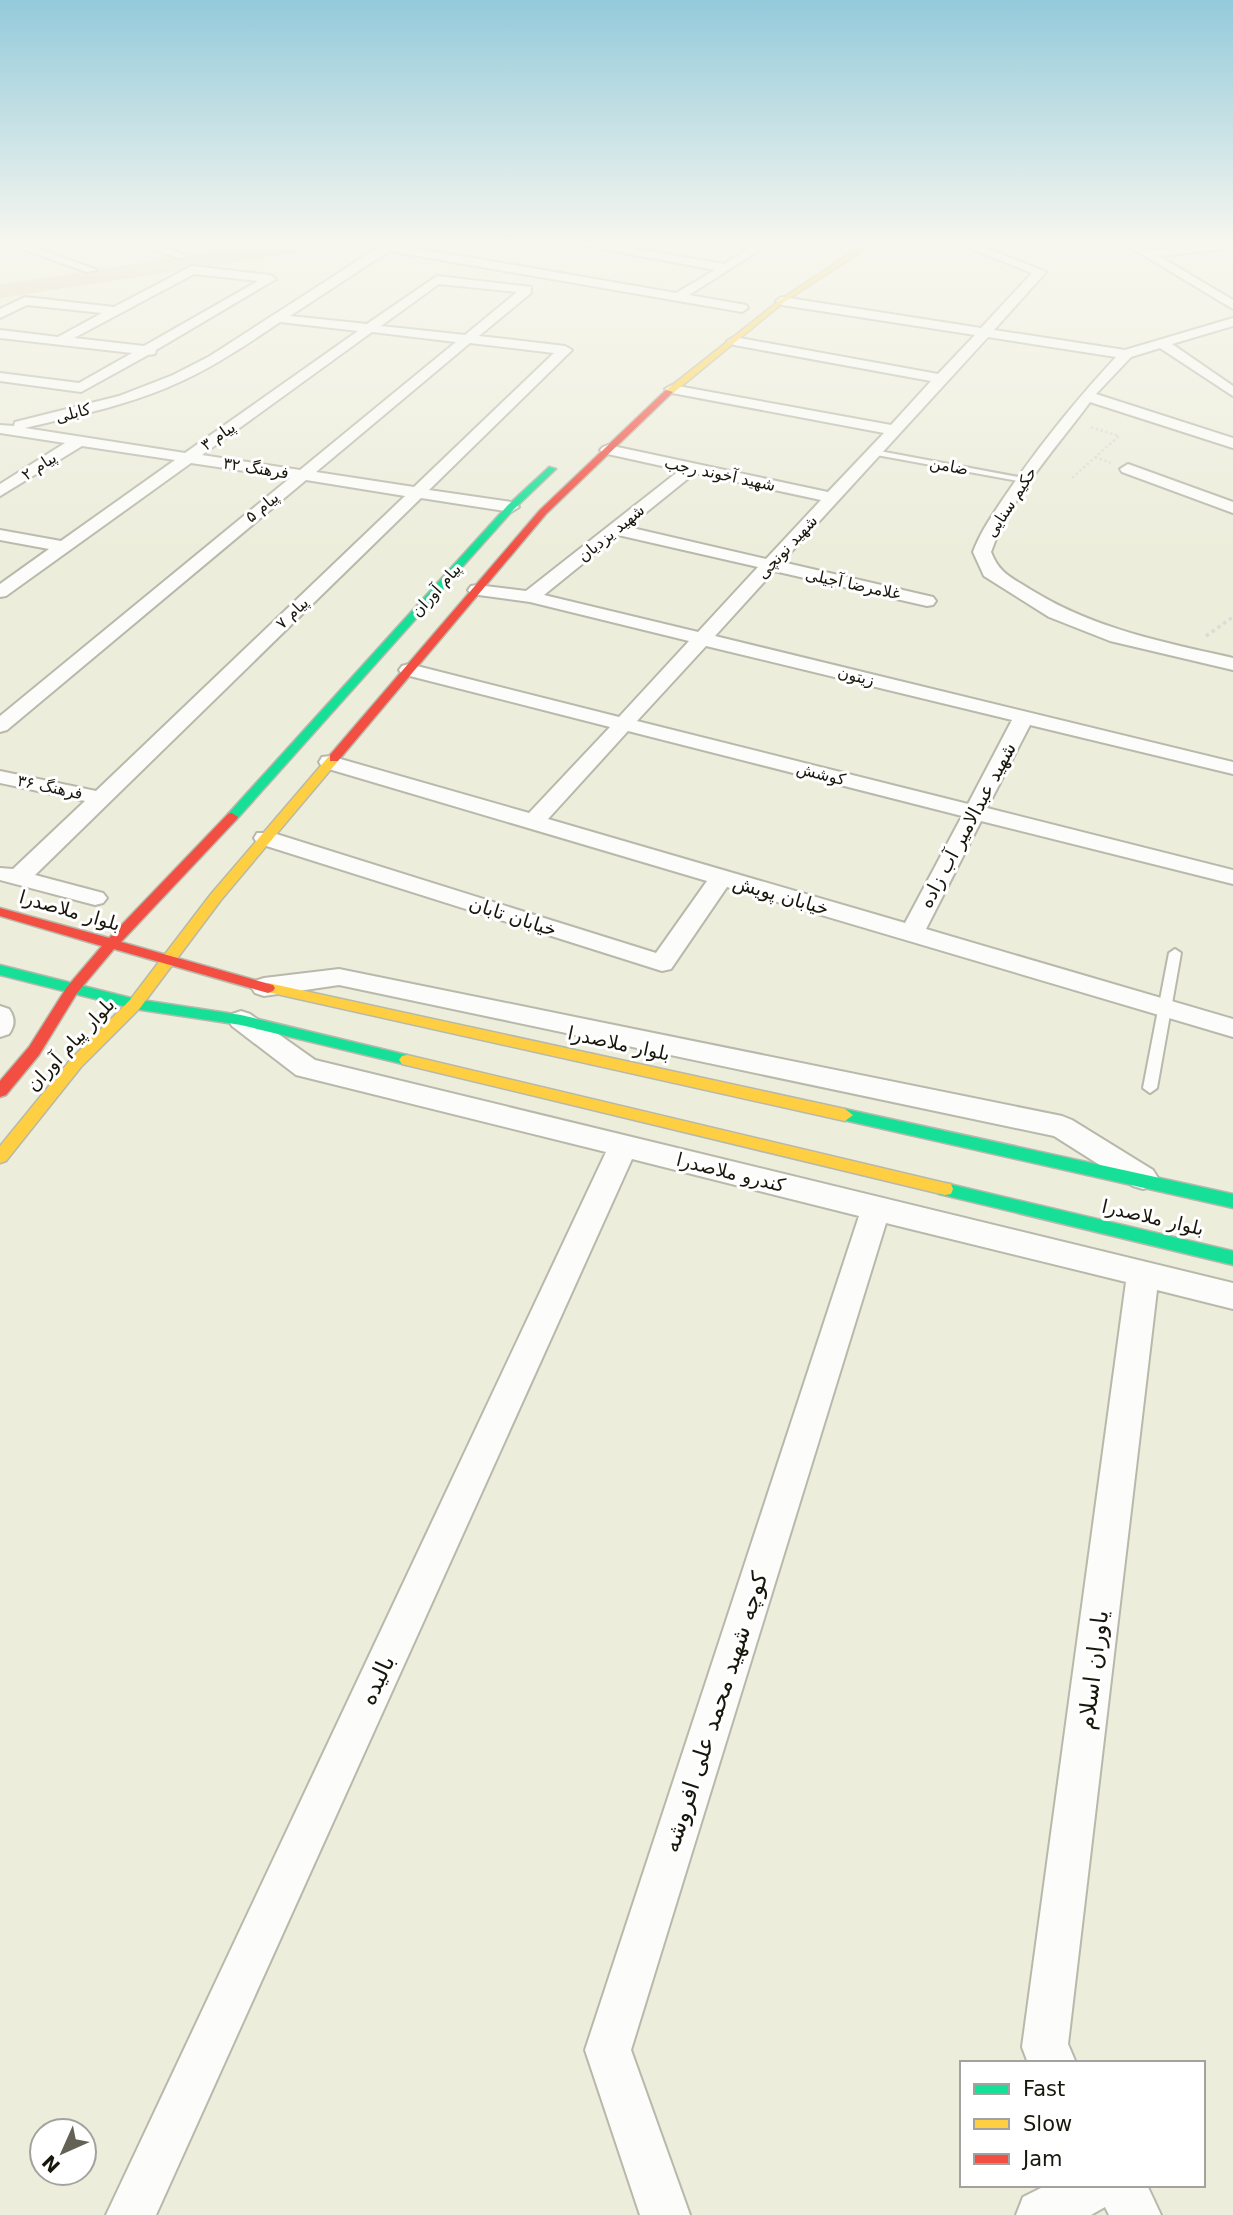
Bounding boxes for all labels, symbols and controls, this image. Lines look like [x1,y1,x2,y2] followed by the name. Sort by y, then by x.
[53,399,93,427] street label: کابلی
[197,417,239,455] street label: پیام ۳
[18,448,61,485] street label: پیام ۲
[222,453,290,484] street label: فرهنگ ۳۲
[663,453,777,496] street label: شهید آخوند رجب
[928,453,970,480] street label: ضامن
[981,463,1041,541] street label: حکیم سنایی
[241,488,283,527] street label: پیام ۵
[574,500,649,567] street label: شهید یزدیان
[753,511,822,583] street label: شهید نونچی
[407,559,466,621] street label: پیام آوران
[804,565,902,604] street label: غلامرضا آجیلی
[272,593,313,634] street label: پیام ۷
[835,662,876,691] street label: زیتون
[913,738,1021,912] street label: شهید عبدالامیر آب زاده
[794,759,848,790] street label: کوشش
[15,771,84,804] street label: فرهنگ ۳۶
[730,871,832,920] street label: خیابان پویش
[17,885,123,936] street label: بلوار ملاصدرا
[467,892,559,940] street label: خیابان تابان
[21,992,119,1096] street label: بلوار پیام آوران
[566,1021,672,1066] street label: بلوار ملاصدرا
[674,1148,789,1197] street label: کندرو ملاصدرا
[1100,1195,1206,1240] street label: بلوار ملاصدرا
[657,1568,774,1856] street label: کوچه شهید محمد علی افروشه
[1073,1609,1114,1731] street label: یاوران اسلام
[354,1651,400,1709] street label: بالیده
[960,2061,1205,2187] legend
[1023,2077,1065,2101] text: Fast
[1023,2112,1072,2136] text: Slow
[28,2117,98,2187] north arrow
[1021,2147,1063,2171] text: Jam
[38,2151,64,2177] text: N

